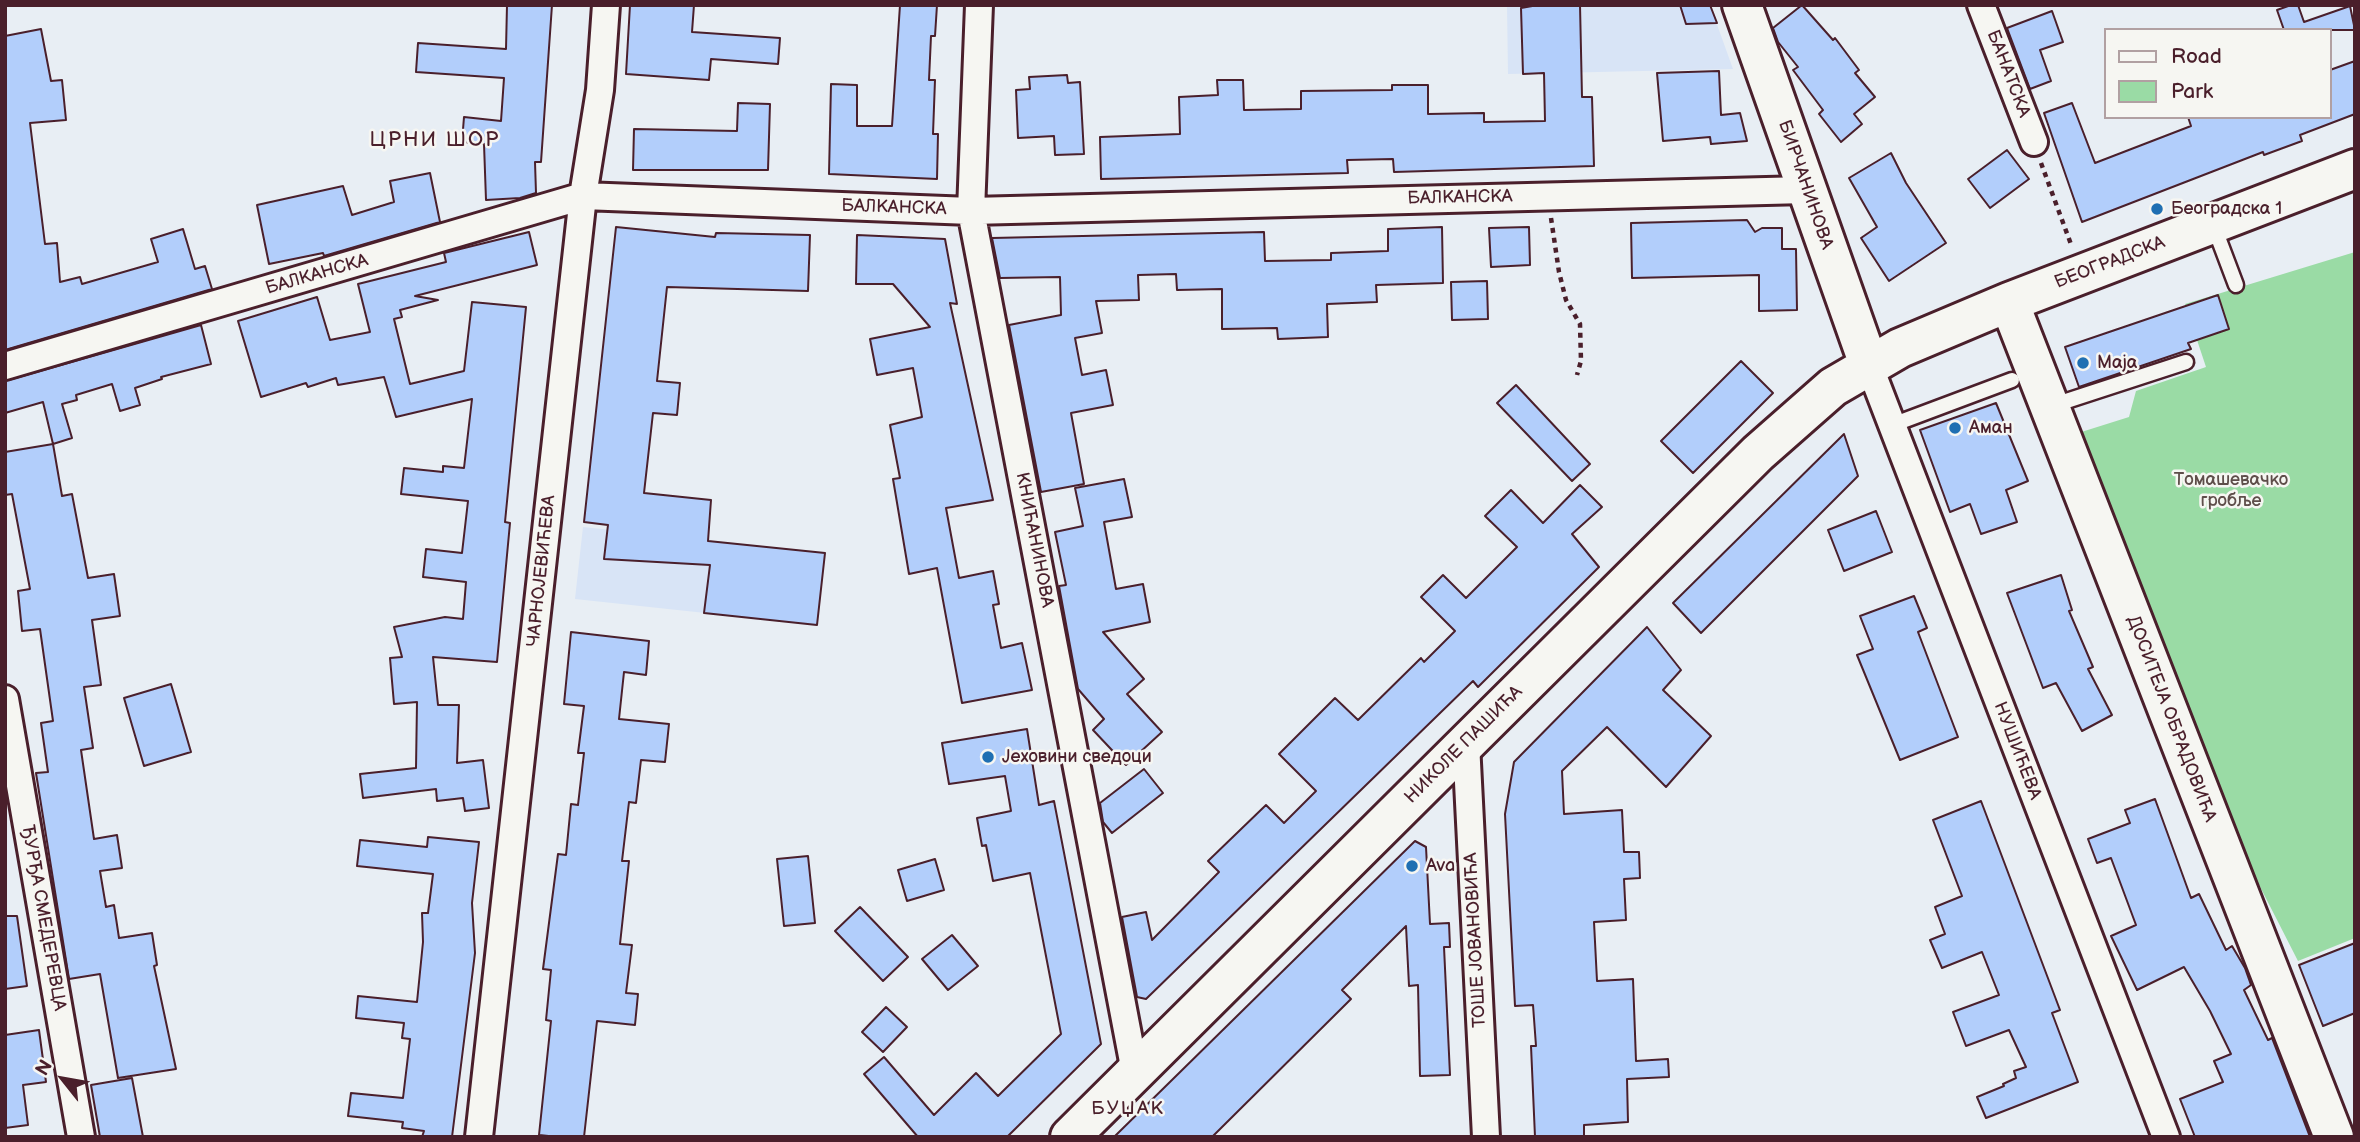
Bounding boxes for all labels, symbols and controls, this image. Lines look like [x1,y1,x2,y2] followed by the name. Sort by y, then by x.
[1981,27,2035,121] street label: БАНАТСКА
[2104,28,2332,119] legend
[2171,44,2222,69] text: Road
[2171,79,2213,104] text: Park
[1773,118,1837,252] street label: БИРЧАНИНОВА
[371,128,499,154] district label: ЦРНИ ШОР
[1407,186,1513,210] street label: БАЛКАНСКА
[841,195,947,221] street label: БАЛКАНСКА
[2171,198,2282,220] place label: Београдска 1
[2149,201,2165,217] marker: Београдска 1
[2052,232,2168,294] street label: БЕОГРАДСКА
[263,250,371,300] street label: БАЛКАНСКА
[2097,352,2137,374] place label: Маја
[2075,355,2091,371] marker: Маја
[1969,417,2013,439] place label: Аман
[1947,420,1963,436] marker: Аман
[2174,469,2288,512] park label: Томашевачко гробље
[1010,470,1058,610] street label: КНИЋАНИНОВА
[523,494,561,648] street label: ЧАРНОЈЕВИЋЕВА
[2122,613,2220,825] street label: ДОСИТЕЈА ОБРАДОВИЋА
[1401,682,1527,808] street label: НИКОЛЕ ПАШИЋА
[1988,699,2046,803] street label: НУШИЋЕВА
[1002,746,1152,768] place label: Јеховини сведоци
[980,749,996,765] marker: Јеховини сведоци
[16,823,70,1013] street label: ЂУРЂА СМЕДЕРЕВЦА
[1461,852,1491,1028] street label: ТОШЕ ЈОВАНОВИЋА
[1426,855,1455,877] place label: Ava
[1404,858,1420,874] marker: Ava
[28,1044,98,1114] north arrow
[31,1056,58,1080] text: N
[1092,1098,1164,1120] district label: БУЏАК

